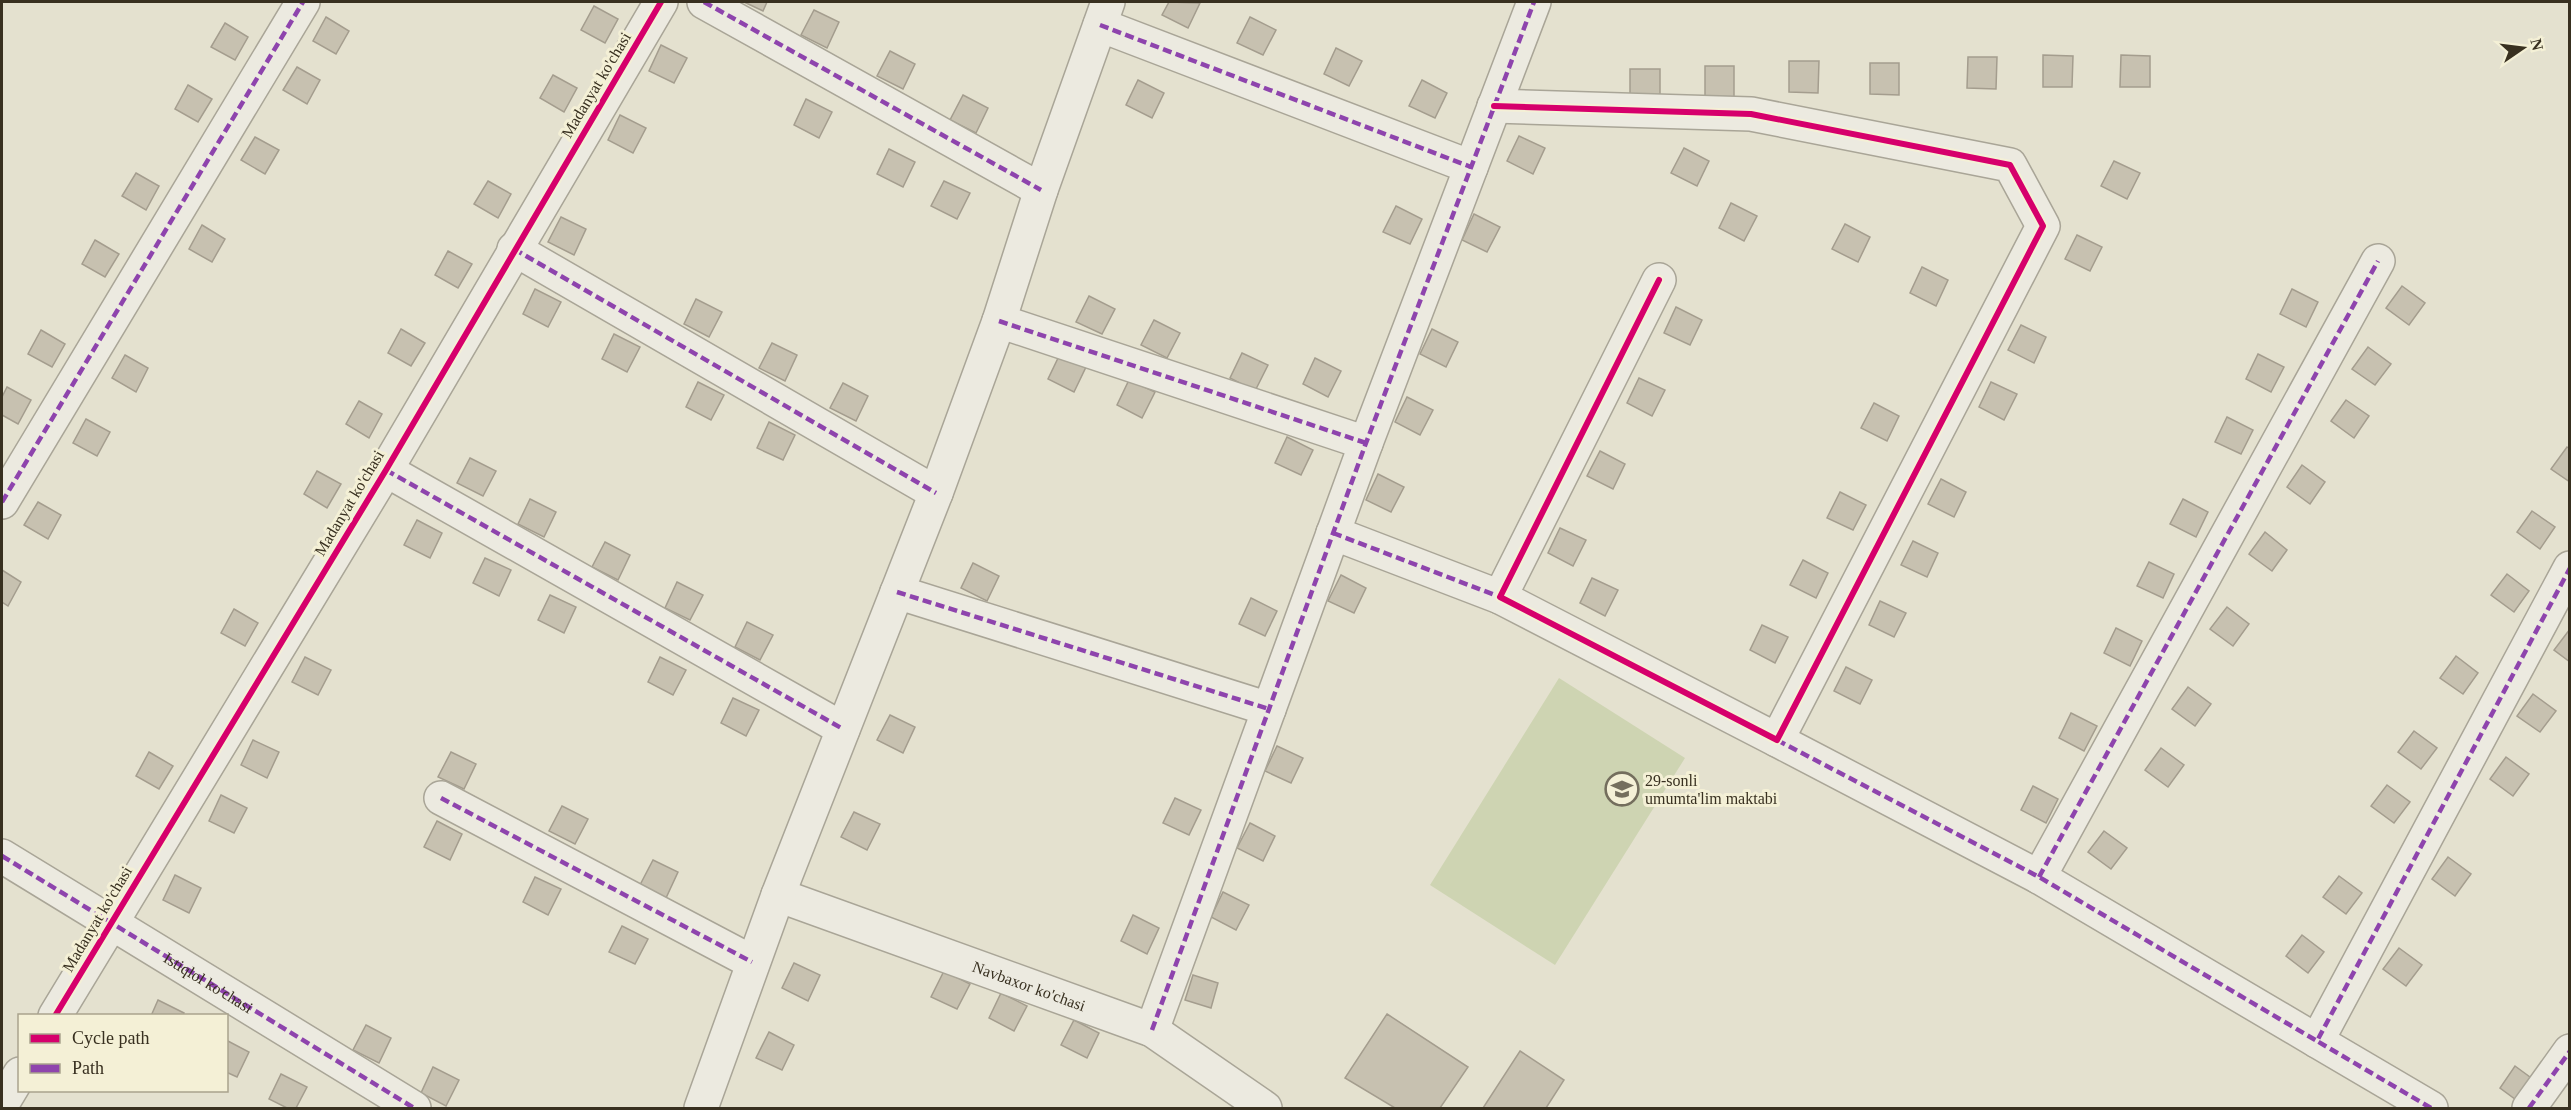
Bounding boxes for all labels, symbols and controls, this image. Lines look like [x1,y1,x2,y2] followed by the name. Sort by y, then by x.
[2493,18,2553,78] north arrow
[558,29,635,141] street label: Madanyat ko'chasi
[2527,37,2547,53] text: N
[311,447,388,559] street label: Madanyat ko'chasi
[1604,771,1640,807] school or university icon: 29-sonli umumta'lim maktabi
[1645,772,1778,807] place label: 29-sonli umumta'lim maktabi
[59,863,136,975] street label: Madanyat ko'chasi
[161,949,257,1016] street label: Istiqlol ko'chasi
[970,957,1088,1014] street label: Navbaxor ko'chasi
[18,1014,228,1092] legend
[72,1028,149,1048] text: Cycle path
[72,1058,104,1078] text: Path

